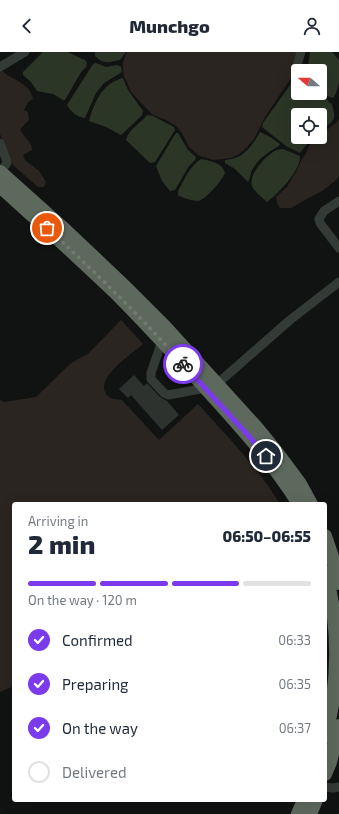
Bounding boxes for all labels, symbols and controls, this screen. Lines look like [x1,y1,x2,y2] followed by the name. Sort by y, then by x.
[16,15,38,37] icon: back
[129,15,210,37] text: Munchgo
[301,15,323,37] icon: person
[291,64,327,100] north arrow
[291,64,327,144] map controls
[291,108,327,144] button: locate
[30,211,64,245] pin
[36,217,58,239] icon: bag
[163,344,203,384] courier
[172,353,194,375] icon: bike
[249,439,283,473] pin
[255,445,277,467] icon: home
[28,513,88,529] text: Arriving in
[222,527,311,545] text: 06:50–06:55
[28,528,95,559] text: 2 min
[28,592,137,608] text: On the way · 120 m
[28,629,50,651] icon: check
[62,631,133,649] text: Confirmed
[278,632,311,648] text: 06:33
[28,673,50,695] icon: check
[62,675,128,693] text: Preparing
[278,676,311,692] text: 06:35
[28,717,50,739] icon: check
[62,719,138,737] text: On the way
[279,720,311,736] text: 06:37
[62,763,127,781] text: Delivered

